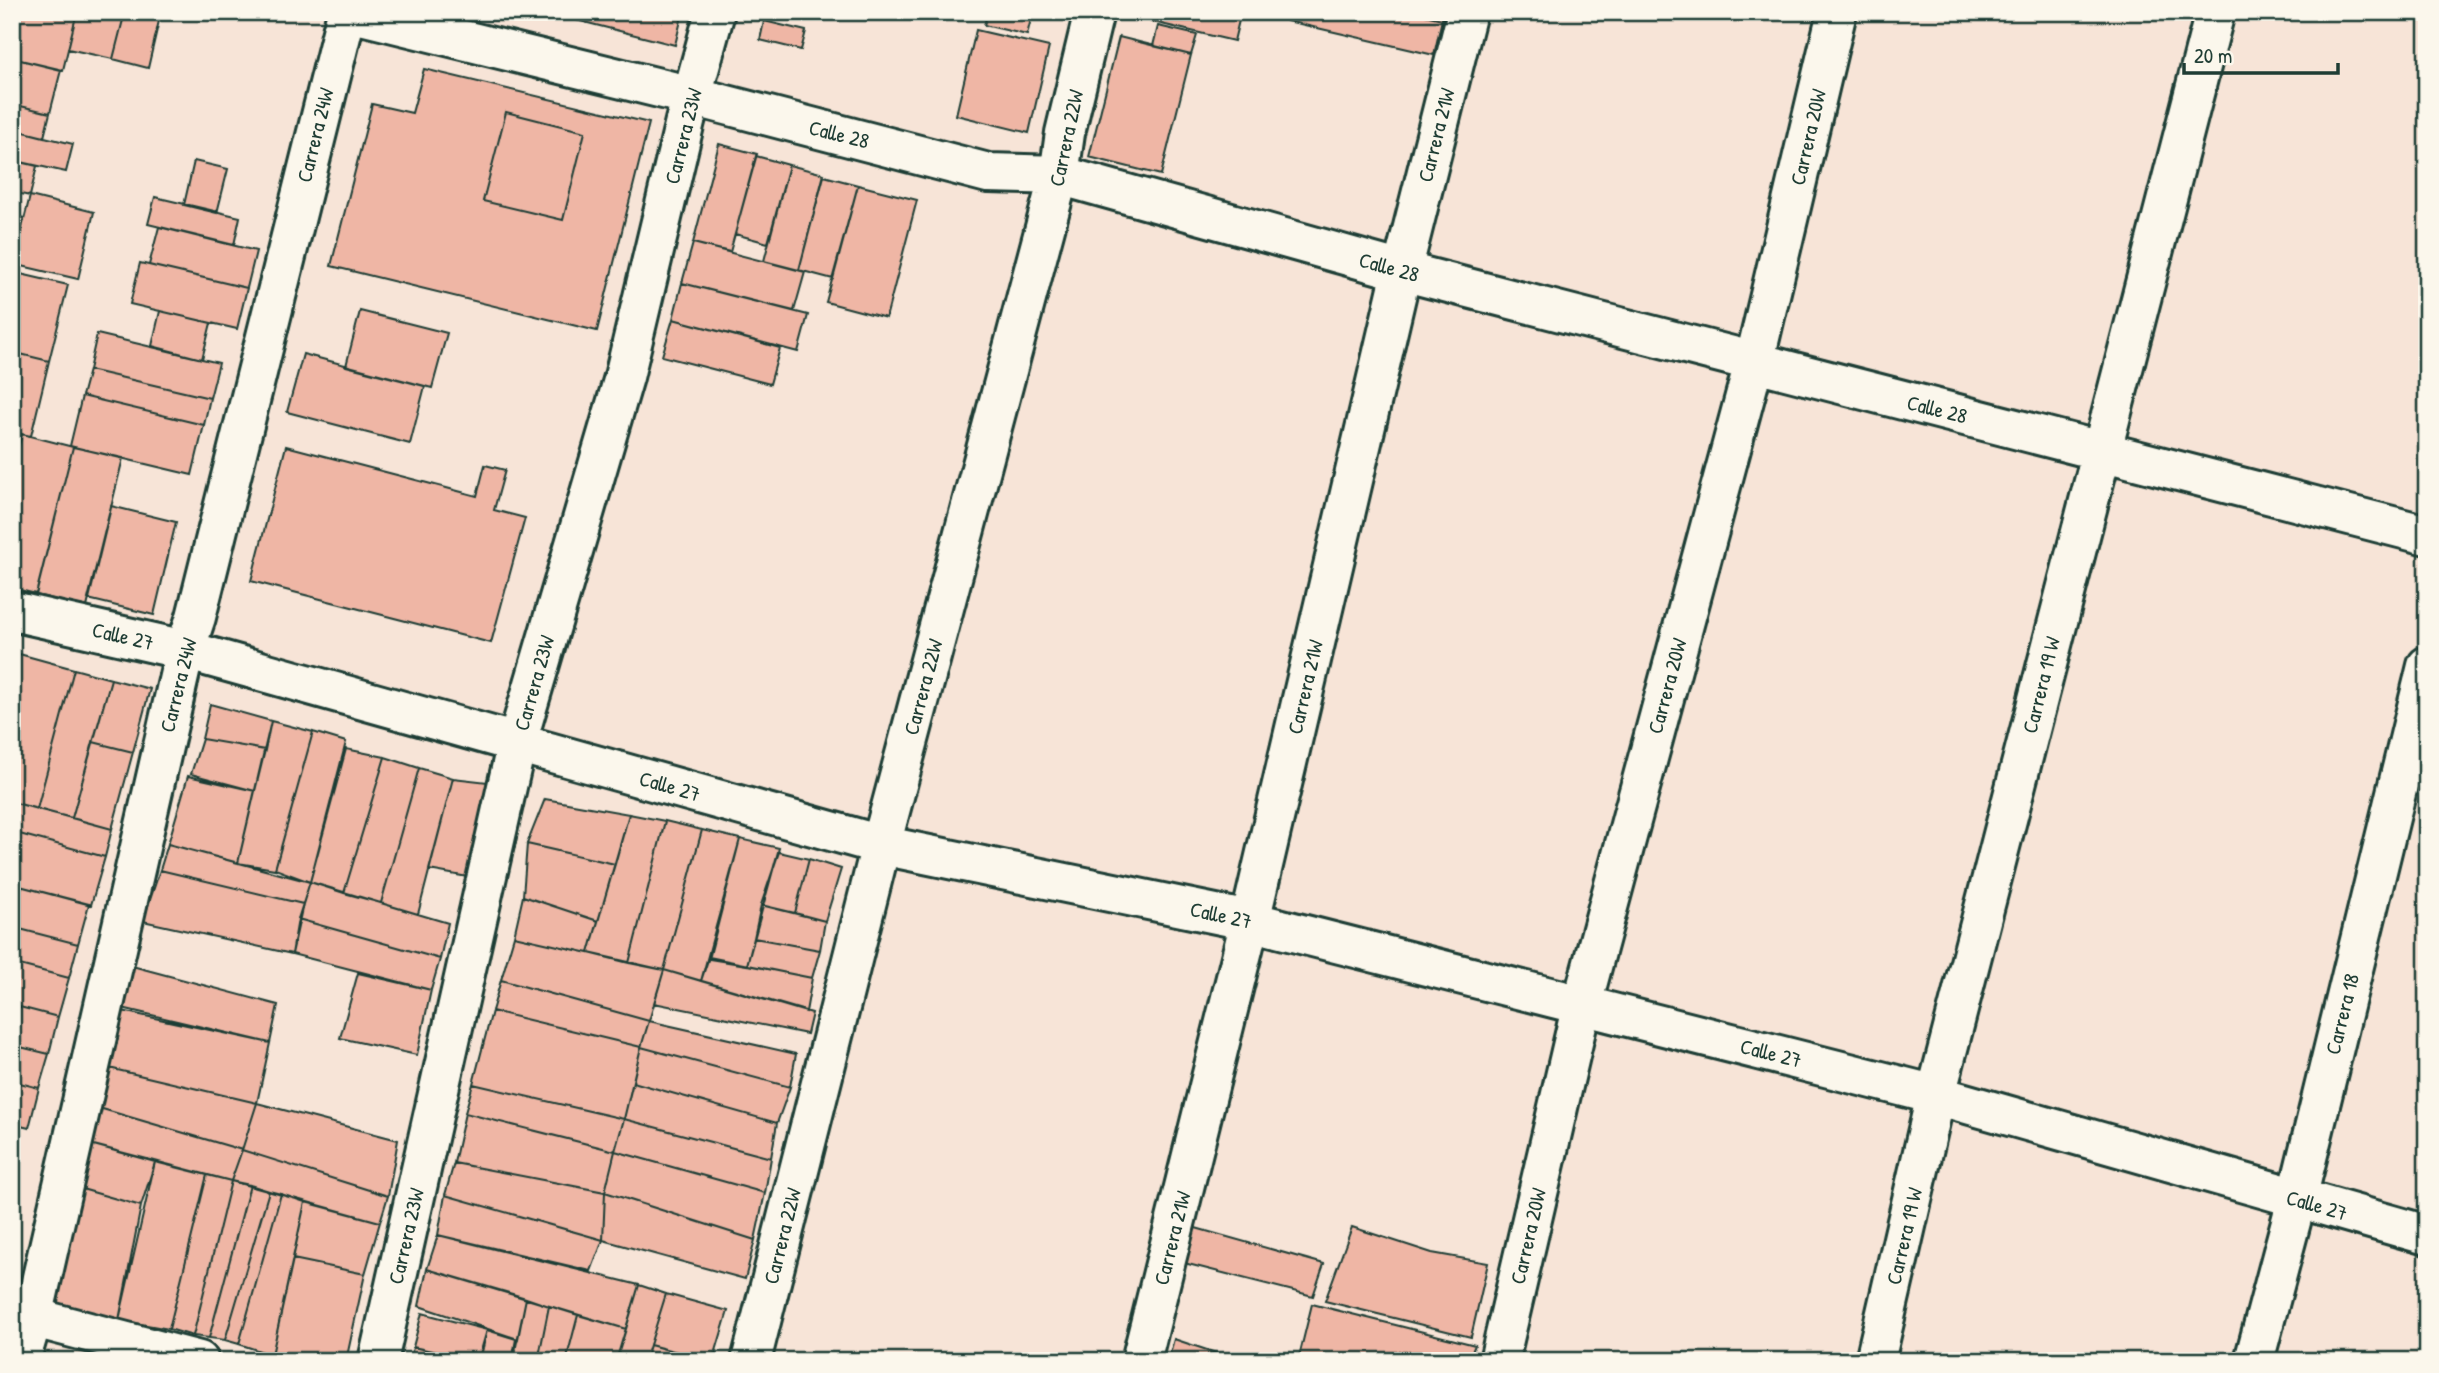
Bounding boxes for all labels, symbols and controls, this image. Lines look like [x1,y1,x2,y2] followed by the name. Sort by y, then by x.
[2184,32,2338,76] scale bar
[2194,41,2232,70] text: 20 m
[289,85,341,185] street label: Carrera 24W
[657,85,709,187] street label: Carrera 23W
[1410,85,1462,185] street label: Carrera 21W
[1783,86,1833,188] street label: Carrera 20W
[1042,87,1090,189] street label: Carrera 22W
[806,113,872,155] street label: Calle 28
[1356,245,1422,289] street label: Calle 28
[1904,388,1970,430] street label: Calle 28
[89,615,157,657] street label: Calle 27
[507,632,561,734] street label: Carrera 23W
[2015,634,2067,736] street label: Carrera 19 W
[152,635,204,735] street label: Carrera 24W
[1640,635,1694,737] street label: Carrera 20W
[896,636,950,738] street label: Carrera 22W
[1280,637,1330,737] street label: Carrera 21W
[636,763,704,809] street label: Calle 27
[1188,894,1254,936] street label: Calle 27
[2318,971,2366,1057] street label: Carrera 18
[1737,1031,1805,1075] street label: Calle 27
[2283,1182,2351,1228] street label: Calle 27
[381,1185,431,1287] street label: Carrera 23W
[756,1185,808,1287] street label: Carrera 22W
[1503,1185,1553,1287] street label: Carrera 20W
[1879,1185,1929,1287] street label: Carrera 19 W
[1146,1188,1198,1288] street label: Carrera 21W

